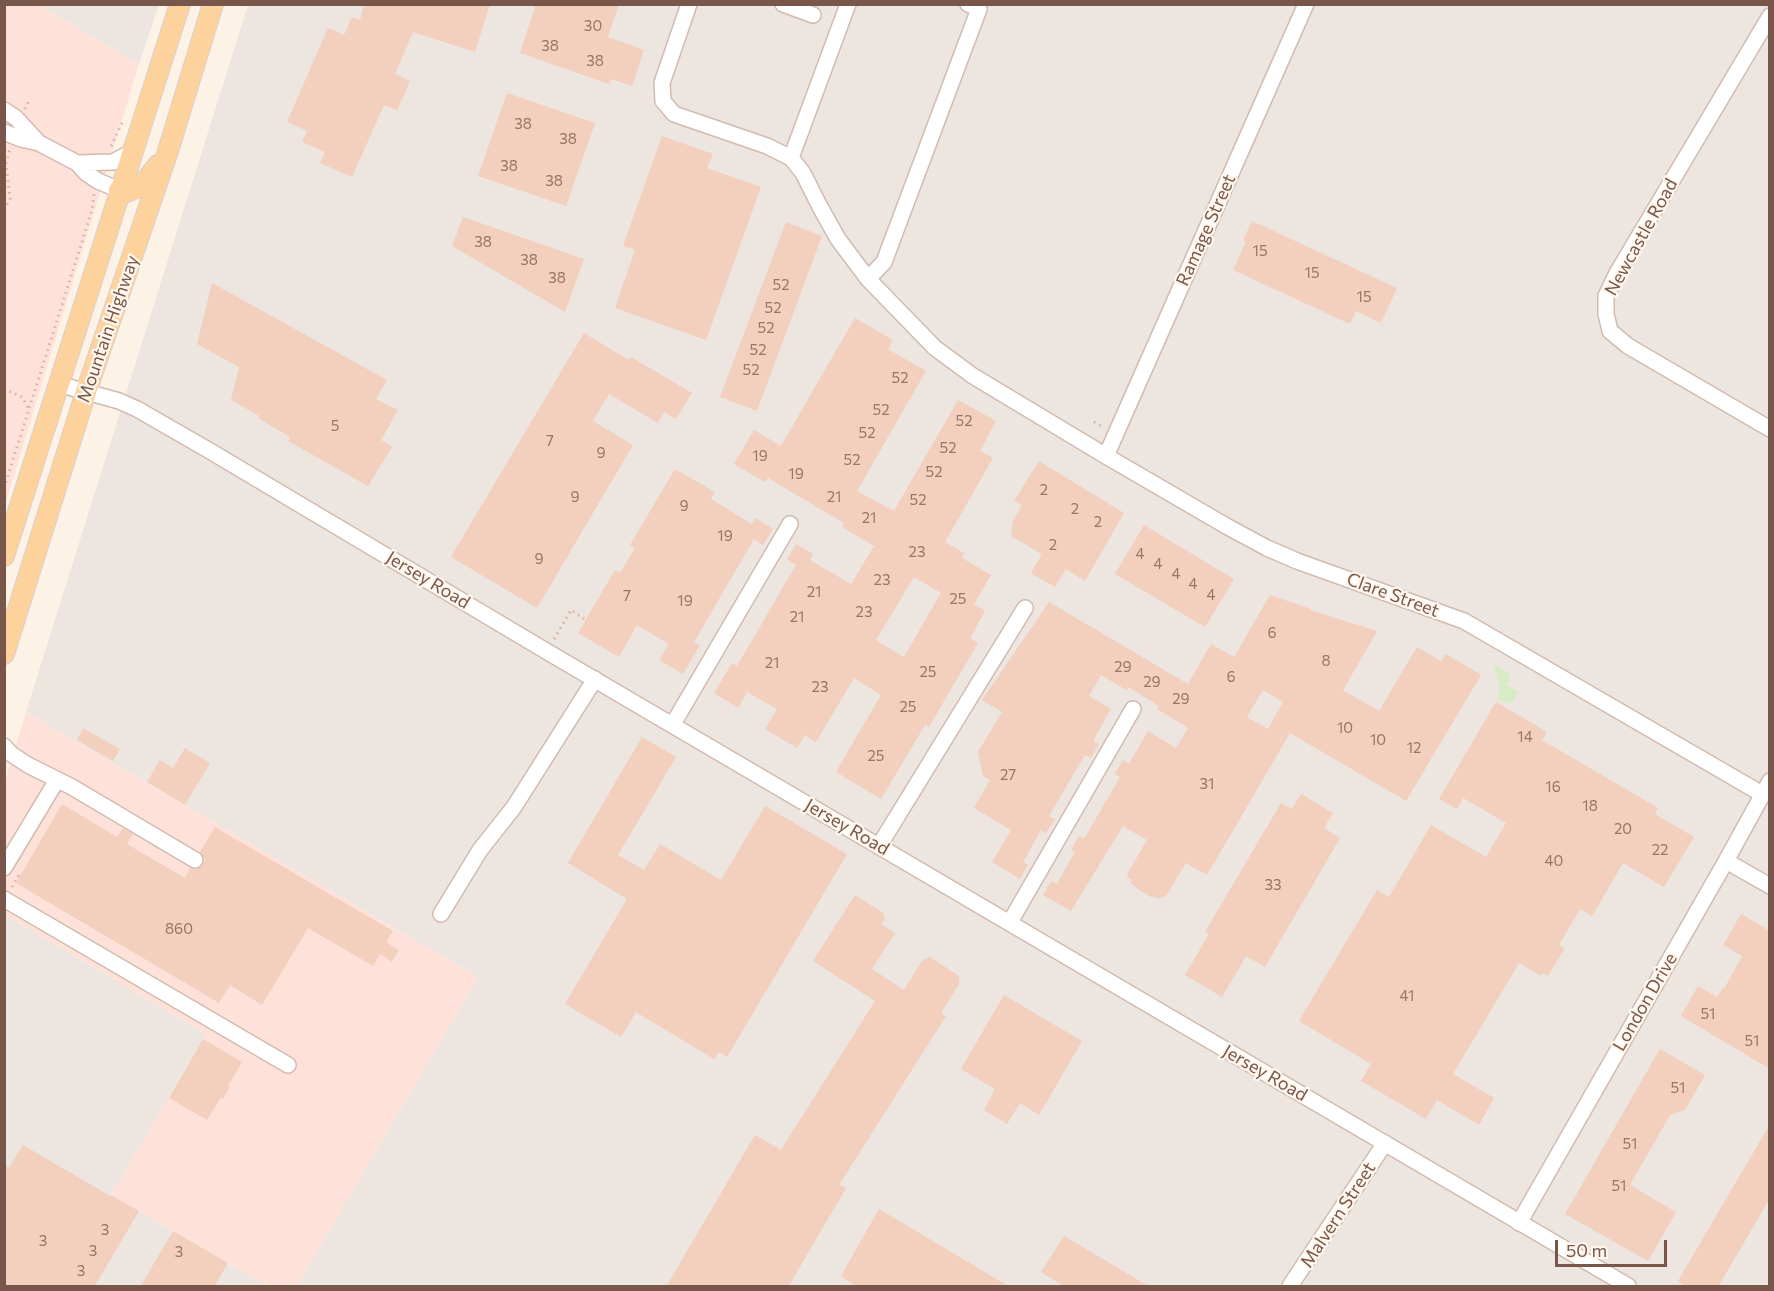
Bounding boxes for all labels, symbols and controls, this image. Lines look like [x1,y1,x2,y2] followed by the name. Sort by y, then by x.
[584,17,602,35] house number: 30
[541,37,559,55] house number: 38
[586,52,604,70] house number: 38
[514,115,532,133] house number: 38
[559,130,577,148] house number: 38
[500,157,518,175] house number: 38
[1172,171,1240,289] street label: Ramage Street
[545,172,563,190] house number: 38
[1600,175,1682,299] street label: Newcastle Road
[474,233,492,251] house number: 38
[1252,242,1268,260] house number: 15
[520,251,538,269] house number: 38
[73,253,143,405] street label: Mountain Highway
[1304,264,1320,282] house number: 15
[548,269,566,287] house number: 38
[773,276,789,294] house number: 52
[1356,288,1372,306] house number: 15
[765,299,781,317] house number: 52
[758,319,774,337] house number: 52
[750,341,766,359] house number: 52
[743,361,759,379] house number: 52
[892,369,908,387] house number: 52
[873,401,889,419] house number: 52
[956,412,972,430] house number: 52
[331,417,339,435] house number: 5
[859,424,875,442] house number: 52
[546,432,554,450] house number: 7
[940,439,956,457] house number: 52
[596,444,606,462] house number: 9
[752,447,768,465] house number: 19
[844,451,860,469] house number: 52
[926,463,942,481] house number: 52
[788,465,804,483] house number: 19
[1040,481,1048,499] house number: 2
[570,488,580,506] house number: 9
[827,488,841,506] house number: 21
[910,491,926,509] house number: 52
[679,497,689,515] house number: 9
[1071,500,1079,518] house number: 2
[862,509,876,527] house number: 21
[1094,513,1102,531] house number: 2
[717,527,733,545] house number: 19
[1049,536,1057,554] house number: 2
[909,543,925,561] house number: 23
[1136,545,1144,563] house number: 4
[382,547,474,613] street label: Jersey Road
[534,550,544,568] house number: 9
[1154,555,1162,573] house number: 4
[1172,565,1180,583] house number: 4
[1344,568,1442,622] street label: Clare Street
[874,571,890,589] house number: 23
[1189,575,1197,593] house number: 4
[807,583,821,601] house number: 21
[1207,586,1215,604] house number: 4
[623,587,631,605] house number: 7
[950,590,966,608] house number: 25
[677,592,693,610] house number: 19
[856,603,872,621] house number: 23
[790,608,804,626] house number: 21
[1267,624,1277,642] house number: 6
[1321,652,1331,670] house number: 8
[765,654,779,672] house number: 21
[1114,658,1132,676] house number: 29
[920,663,936,681] house number: 25
[1226,668,1236,686] house number: 6
[1143,673,1161,691] house number: 29
[812,678,828,696] house number: 23
[1172,690,1190,708] house number: 29
[900,698,916,716] house number: 25
[1337,719,1353,737] house number: 10
[1517,728,1533,746] house number: 14
[1370,731,1386,749] house number: 10
[1407,739,1421,757] house number: 12
[868,747,884,765] house number: 25
[1000,766,1016,784] house number: 27
[1200,775,1214,793] house number: 31
[1545,778,1561,796] house number: 16
[801,794,893,860] street label: Jersey Road
[1582,797,1598,815] house number: 18
[1614,820,1632,838] house number: 20
[1652,841,1668,859] house number: 22
[1545,852,1563,870] house number: 40
[1264,876,1282,894] house number: 33
[165,920,193,938] house number: 860
[1608,949,1682,1055] street label: London Drive
[1400,987,1414,1005] house number: 41
[1700,1005,1716,1023] house number: 51
[1744,1032,1760,1050] house number: 51
[1219,1040,1311,1106] street label: Jersey Road
[1670,1079,1686,1097] house number: 51
[1622,1135,1638,1153] house number: 51
[1296,1158,1380,1272] street label: Malvern Street
[1611,1177,1627,1195] house number: 51
[101,1221,109,1239] house number: 3
[1558,1228,1670,1266] scale bar
[39,1232,47,1250] house number: 3
[1566,1239,1607,1261] text: 50 m
[89,1242,97,1260] house number: 3
[175,1243,183,1261] house number: 3
[77,1262,85,1280] house number: 3

